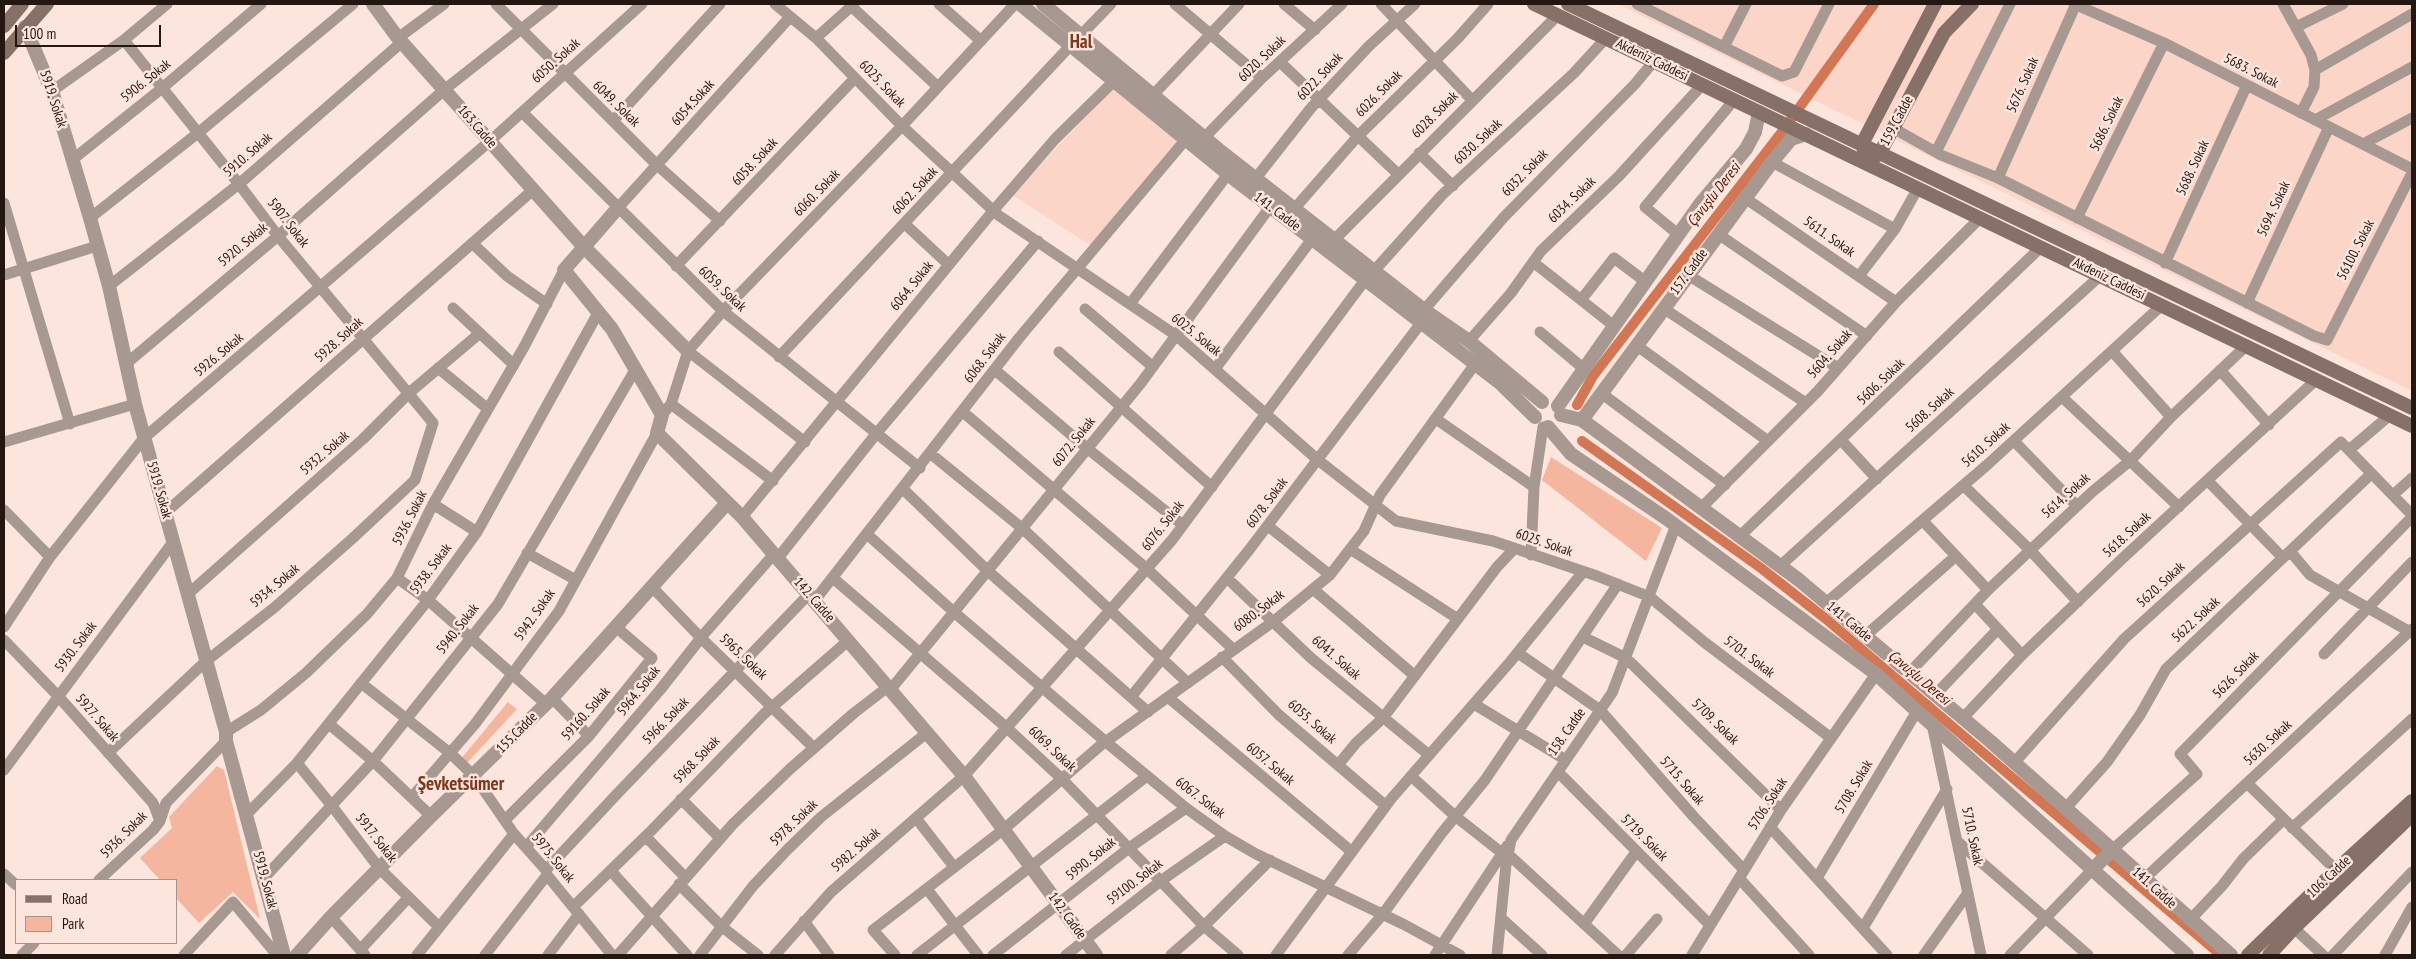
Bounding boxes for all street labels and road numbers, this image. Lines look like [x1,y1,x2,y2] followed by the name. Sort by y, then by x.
[1235,32,1289,86] street label: 6020. Sokak
[528,35,584,87] street label: 6050. Sokak
[1613,35,1691,85] street label: Akdeniz Caddesi
[1294,50,1346,104] street label: 6022. Sokak
[2221,50,2281,92] street label: 5683. Sokak
[2003,55,2043,115] street label: 5676. Sokak
[118,56,174,106] street label: 5906. Sokak
[855,57,909,111] street label: 6025. Sokak
[1352,67,1406,121] street label: 6026. Sokak
[36,68,70,130] street label: 5919. Sokak
[668,76,718,130] street label: 6054.Sokak
[589,77,643,131] street label: 6049. Sokak
[1408,88,1462,142] street label: 6028. Sokak
[1877,93,1917,149] street label: 159. Cadde
[2086,94,2128,154] street label: 5686. Sokak
[454,102,500,152] street label: 163.Cadde
[1451,116,1505,168] street label: 6030. Sokak
[220,129,276,181] street label: 5910. Sokak
[729,135,781,189] street label: 6058. Sokak
[2173,138,2213,198] street label: 5688. Sokak
[1498,146,1552,200] street label: 6032. Sokak
[889,164,941,218] street label: 6062. Sokak
[790,166,844,220] street label: 6060. Sokak
[1545,173,1599,227] street label: 6034. Sokak
[2254,179,2294,239] street label: 5694. Sokak
[1250,189,1304,235] street label: 141. Cadde
[264,195,312,251] street label: 5907. Sokak
[1800,213,1858,261] street label: 5611. Sokak
[2334,217,2378,283] street label: 56100. Sokak
[215,220,271,270] street label: 5920. Sokak
[1667,246,1711,298] street label: 157. Cadde
[2070,254,2148,304] street label: Akdeniz Caddesi
[887,258,937,314] street label: 6064. Sokak
[695,263,749,315] street label: 6059. Sokak
[1168,310,1224,360] street label: 6025. Sokak
[311,314,367,366] street label: 5928. Sokak
[1804,326,1856,382] street label: 5604. Sokak
[960,329,1010,387] street label: 6068. Sokak
[191,330,247,380] street label: 5926. Sokak
[1854,355,1908,409] street label: 5606. Sokak
[1902,384,1958,436] street label: 5608. Sokak
[1049,414,1099,470] street label: 6072. Sokak
[1958,419,2014,471] street label: 5610. Sokak
[297,427,353,479] street label: 5932. Sokak
[143,459,175,521] street label: 5919. Sokak
[2038,470,2094,522] street label: 5614. Sokak
[1242,474,1292,532] street label: 6078. Sokak
[389,488,431,548] street label: 5936. Sokak
[1138,498,1188,554] street label: 6076. Sokak
[2100,509,2154,561] street label: 5618. Sokak
[1513,525,1575,561] street label: 6025. Sokak
[406,540,456,598] street label: 5938. Sokak
[2134,559,2188,611] street label: 5620. Sokak
[247,561,303,611] street label: 5934. Sokak
[790,574,838,626] street label: 142. Cadde
[511,586,559,644] street label: 5942. Sokak
[1230,586,1288,636] street label: 6080. Sokak
[2169,594,2223,646] street label: 5622. Sokak
[1823,598,1875,646] street label: 141. Cadde
[433,601,483,657] street label: 5940. Sokak
[51,618,101,676] street label: 5930. Sokak
[716,631,770,683] street label: 5965. Sokak
[1308,632,1364,684] street label: 6041. Sokak
[1720,632,1778,682] street label: 5701. Sokak
[2209,648,2263,702] street label: 5626. Sokak
[614,663,664,719] street label: 5964. Sokak
[558,684,614,744] street label: 59160. Sokak
[72,691,122,745] street label: 5927. Sokak
[639,694,693,748] street label: 5966. Sokak
[1688,695,1742,749] street label: 5709. Sokak
[1284,696,1340,748] street label: 6055. Sokak
[1545,705,1589,759] street label: 158. Cadde
[493,709,541,757] street label: 155.Cadde
[2241,717,2295,769] street label: 5630. Sokak
[1025,723,1079,775] street label: 6069. Sokak
[670,733,724,787] street label: 5968. Sokak
[1242,739,1298,789] street label: 6057. Sokak
[1656,753,1708,809] street label: 5715. Sokak
[1832,757,1876,817] street label: 5708. Sokak
[1172,774,1228,822] street label: 6067. Sokak
[1745,775,1791,833] street label: 5706. Sokak
[767,796,821,850] street label: 5978. Sokak
[1958,805,1986,867] street label: 5710. Sokak
[97,808,151,862] street label: 5936. Sokak
[352,810,400,866] street label: 5917. Sokak
[1617,811,1671,865] street label: 5719. Sokak
[828,824,884,876] street label: 5982. Sokak
[528,830,578,886] street label: 5975. Sokak
[1063,834,1119,884] street label: 5990. Sokak
[249,849,281,911] street label: 5919. Sokak
[2303,852,2355,902] street label: 106. Cadde
[1104,856,1166,908] street label: 59100. Sokak
[2128,864,2180,912] street label: 141. Cadde
[1044,889,1090,943] street label: 142. Cadde

